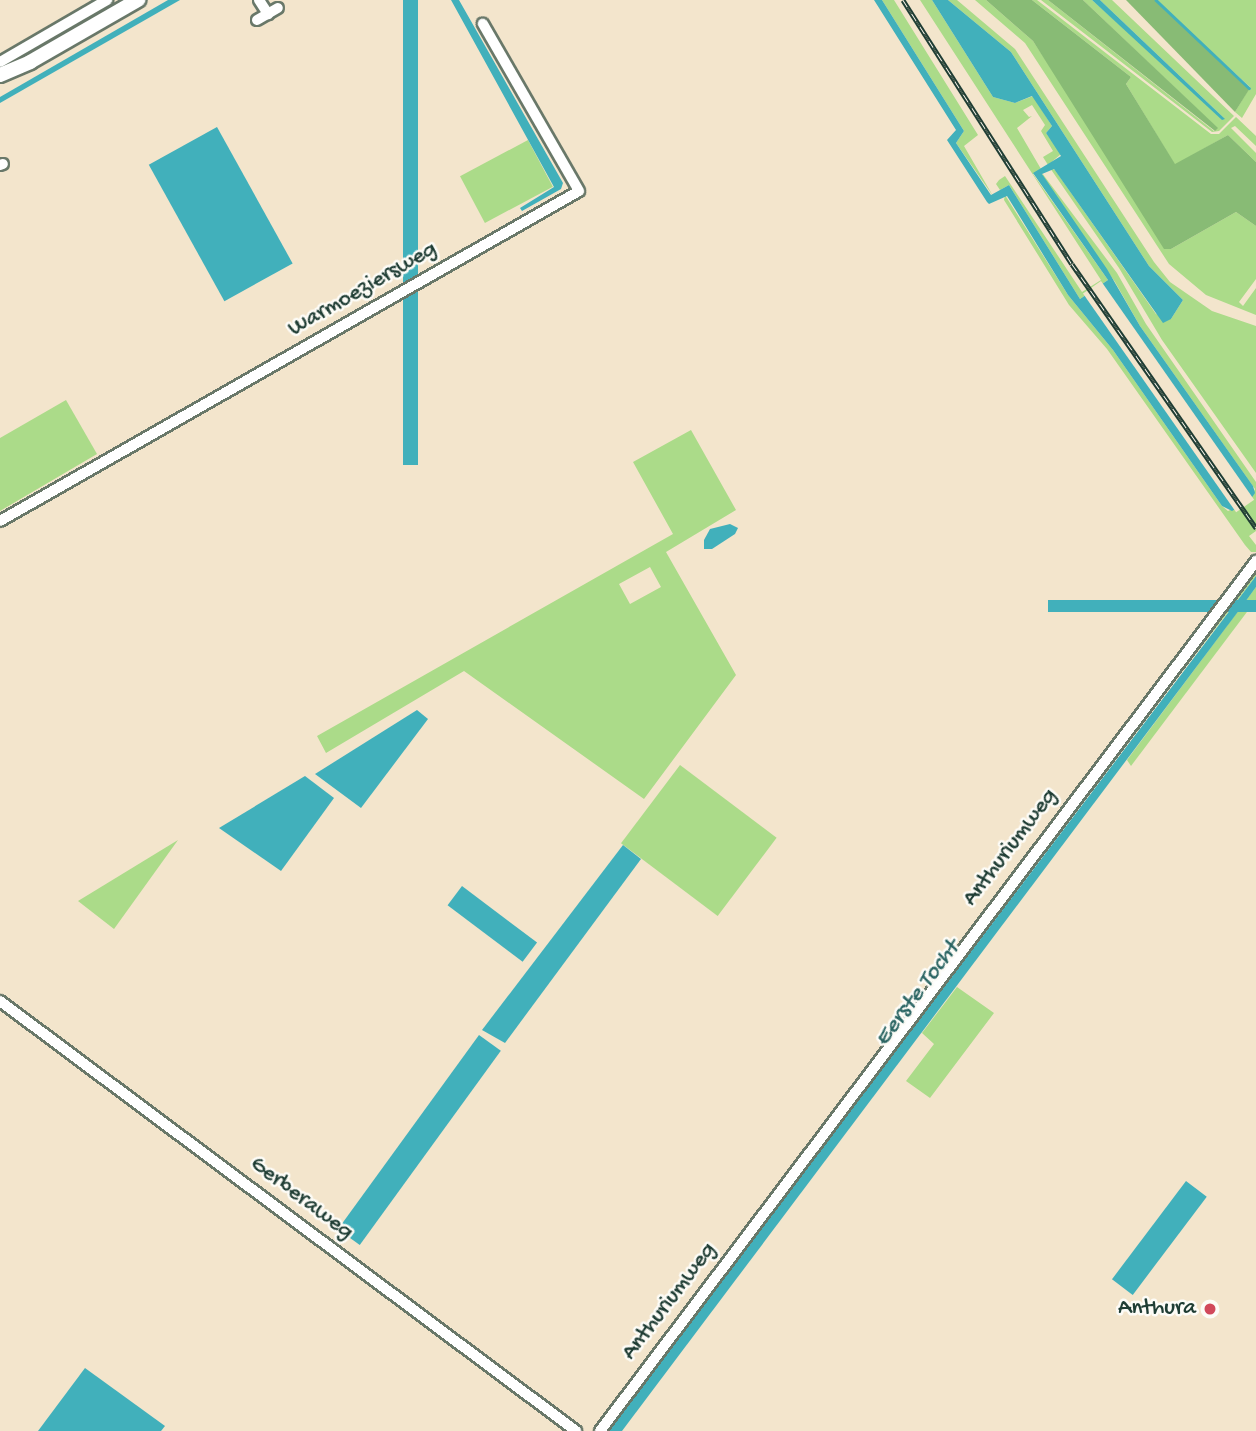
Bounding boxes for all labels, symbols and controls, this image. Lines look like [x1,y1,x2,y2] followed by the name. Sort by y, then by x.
[284,236,442,344] street label: Warmoeziersweg
[958,784,1064,912] street label: Anthuriumweg
[869,935,967,1053] water label: Eerste Tocht
[244,1151,358,1247] street label: Gerberaweg
[617,1238,723,1366] street label: Anthuriumweg
[1118,1295,1196,1323] place label: Anthura
[1202,1301,1218,1317] marker: Anthura

